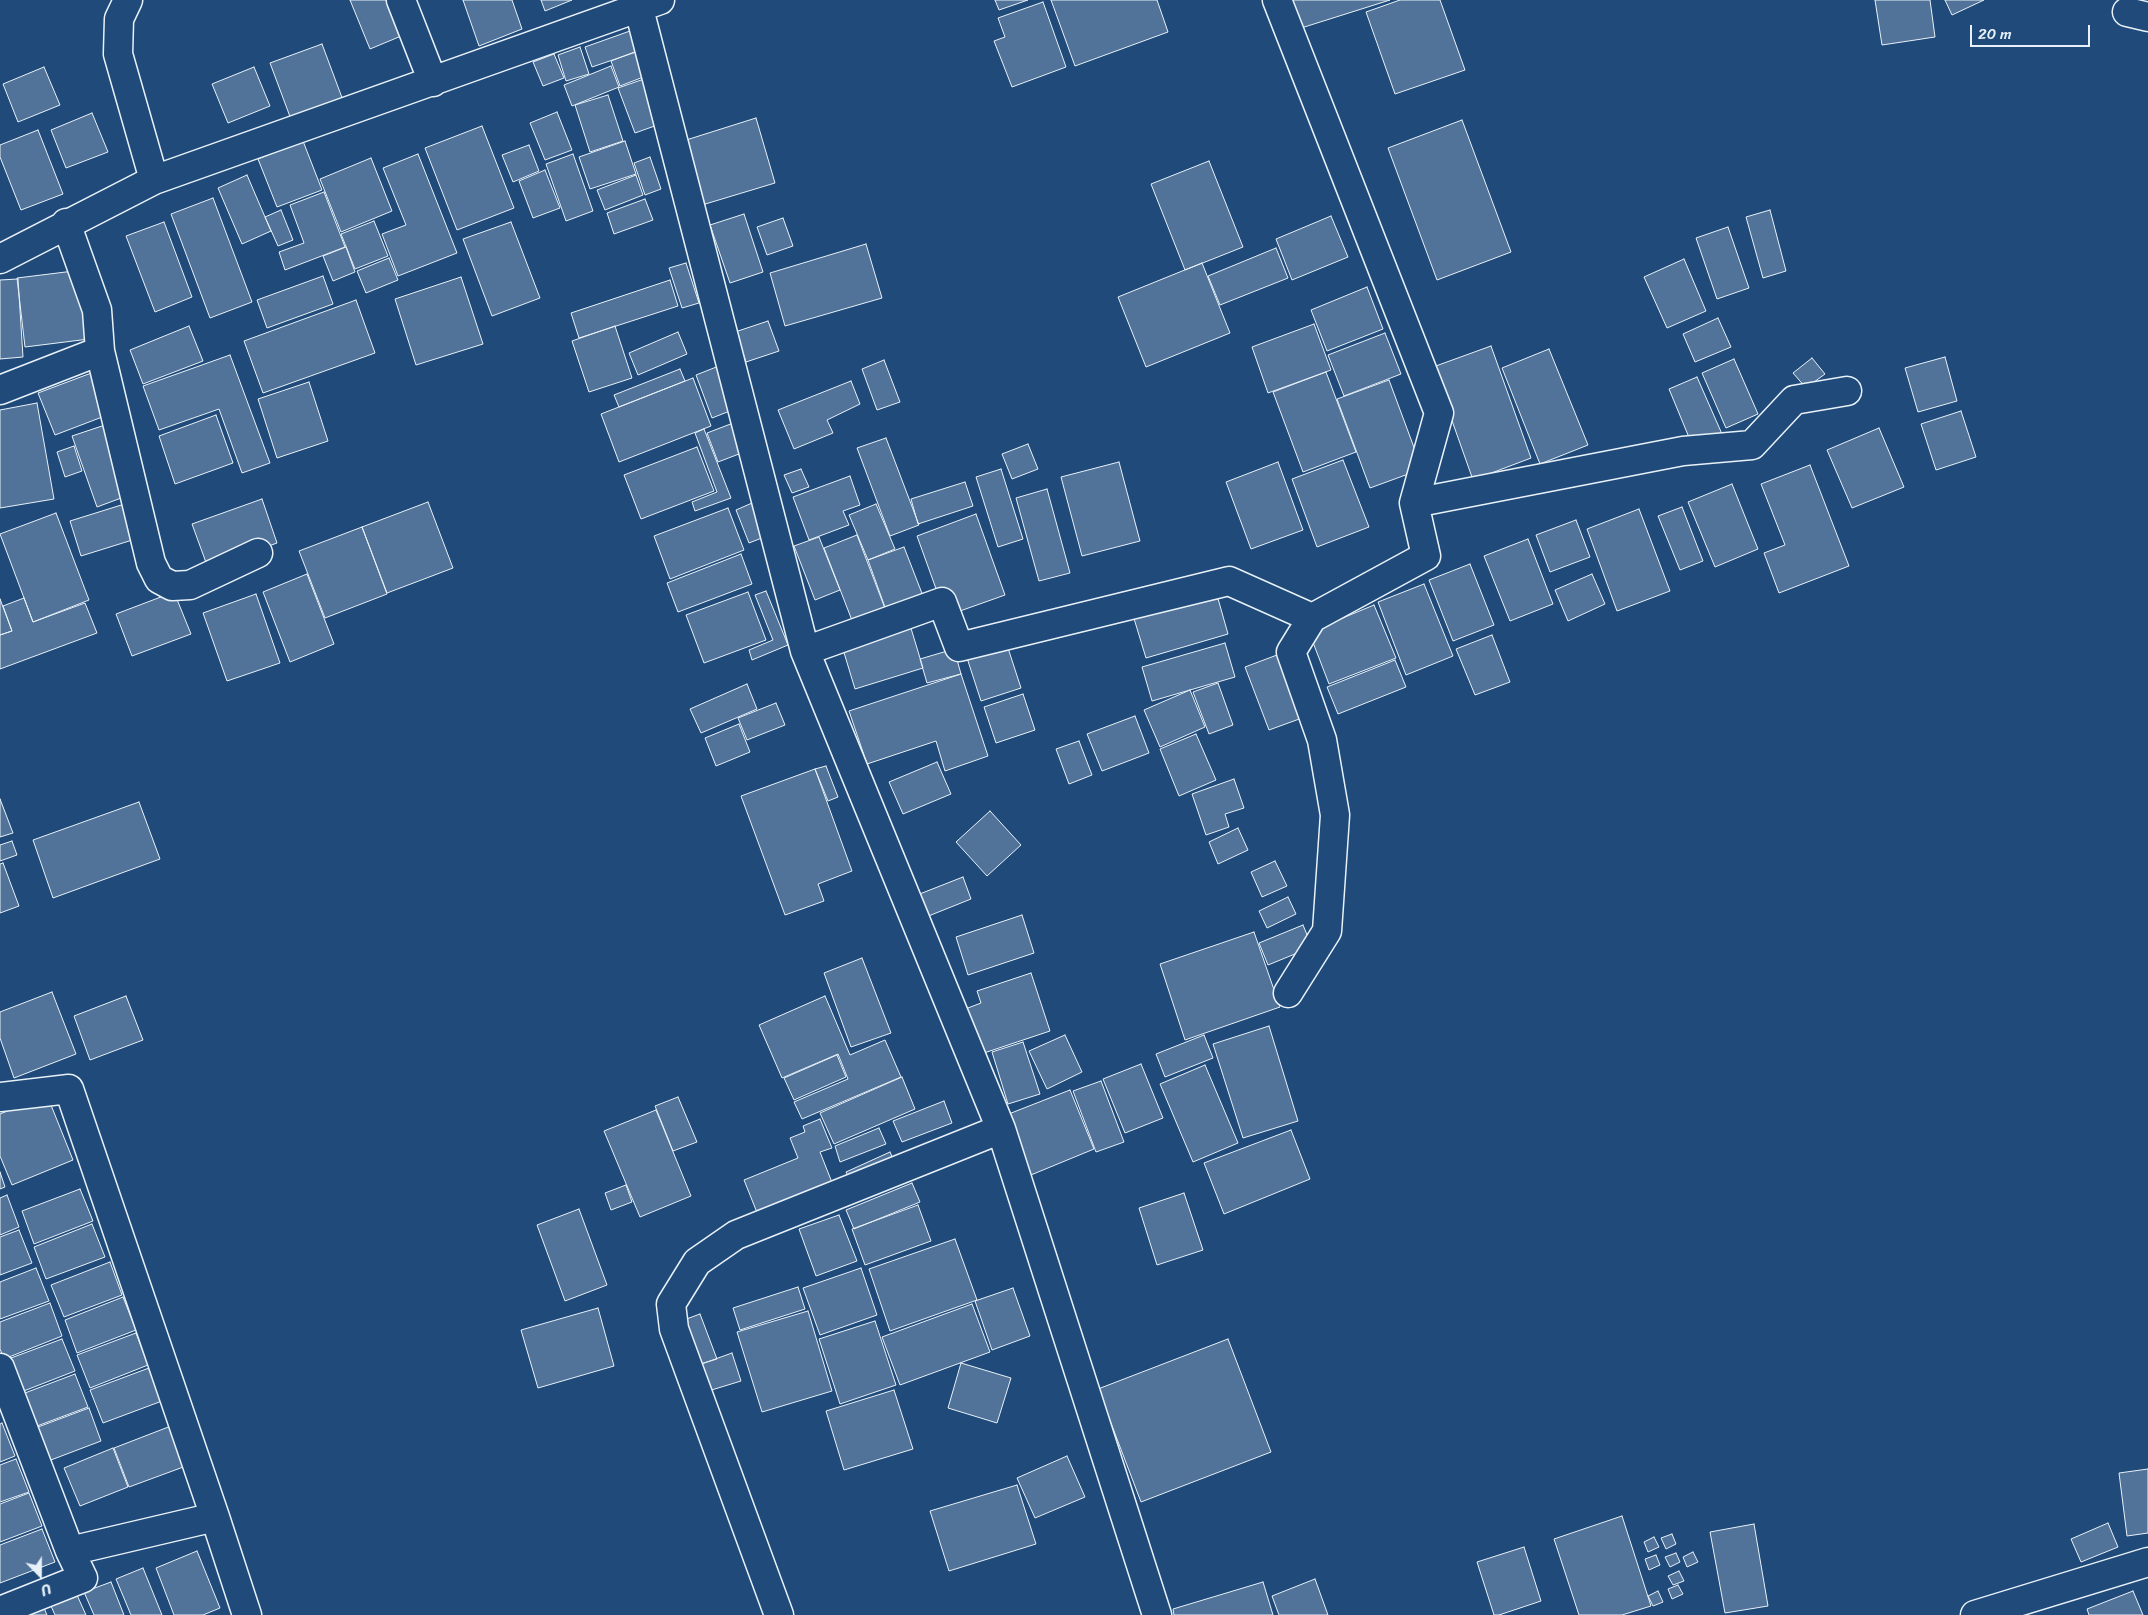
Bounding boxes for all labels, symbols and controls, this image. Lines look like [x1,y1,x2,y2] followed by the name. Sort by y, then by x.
[1973,15,2093,47] scale bar
[1978,21,2012,47] text: 20 m
[15,1550,65,1600] north arrow
[37,1576,55,1603] text: U

